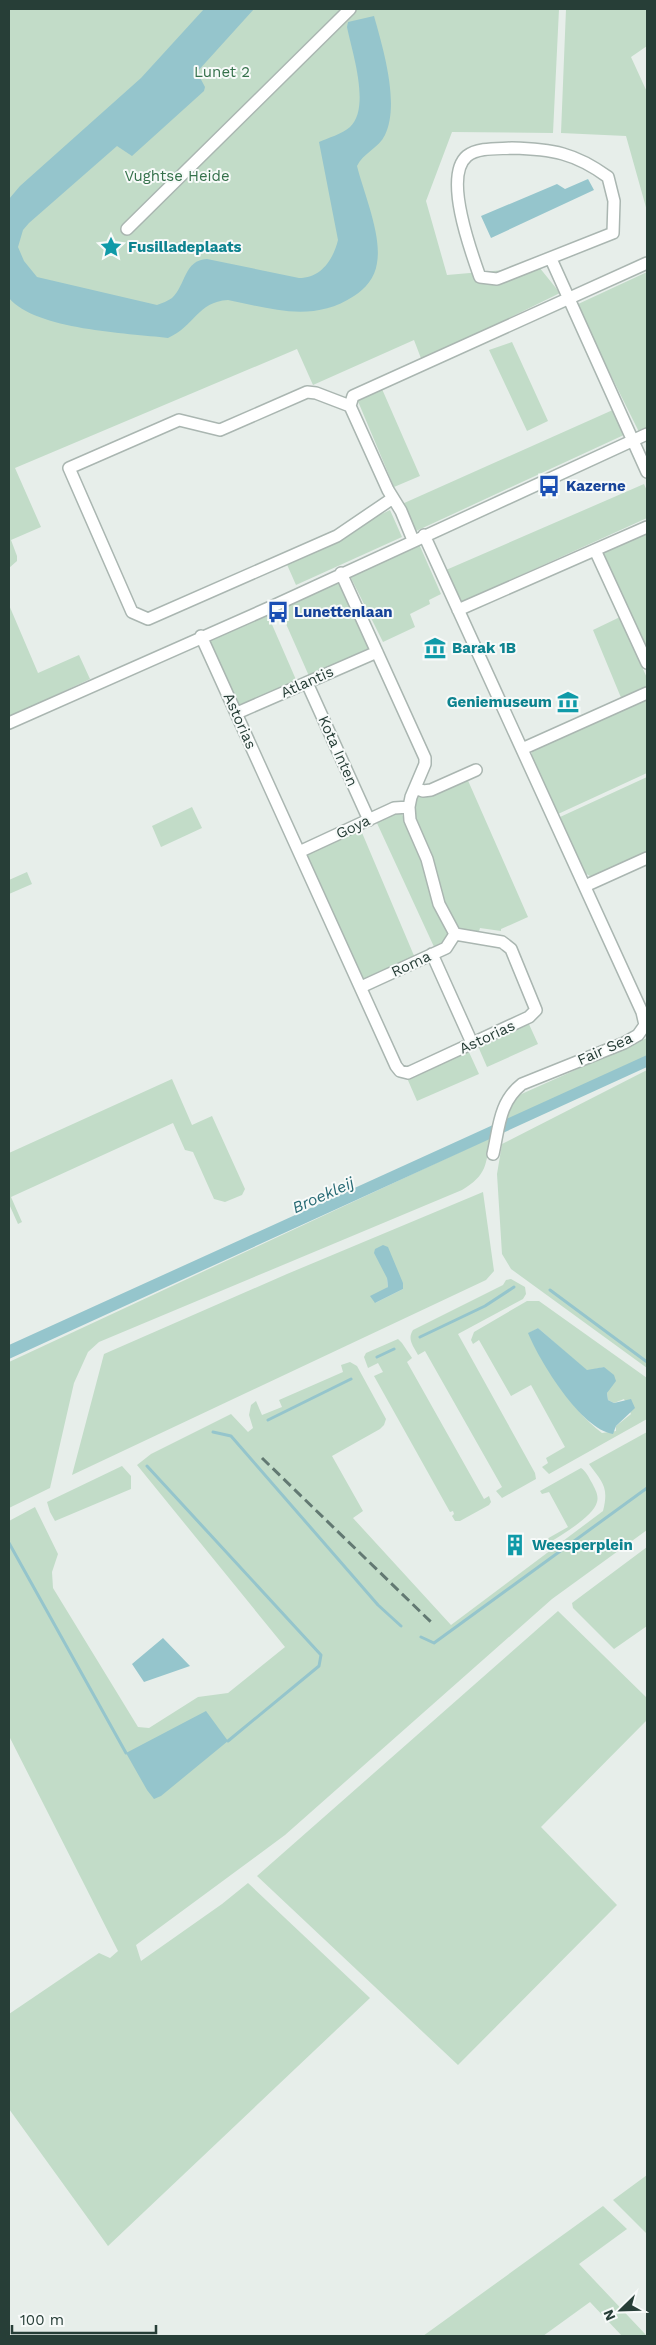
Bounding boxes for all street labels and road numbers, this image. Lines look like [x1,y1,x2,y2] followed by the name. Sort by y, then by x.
[278,662,336,702] street label: Atlantis
[220,690,260,752] street label: Astorias
[314,713,362,789] street label: Kota Inten
[333,811,373,843] street label: Goya
[388,947,434,981] street label: Roma
[456,1016,518,1058] street label: Astorias
[575,1029,636,1069] street label: Fair Sea

